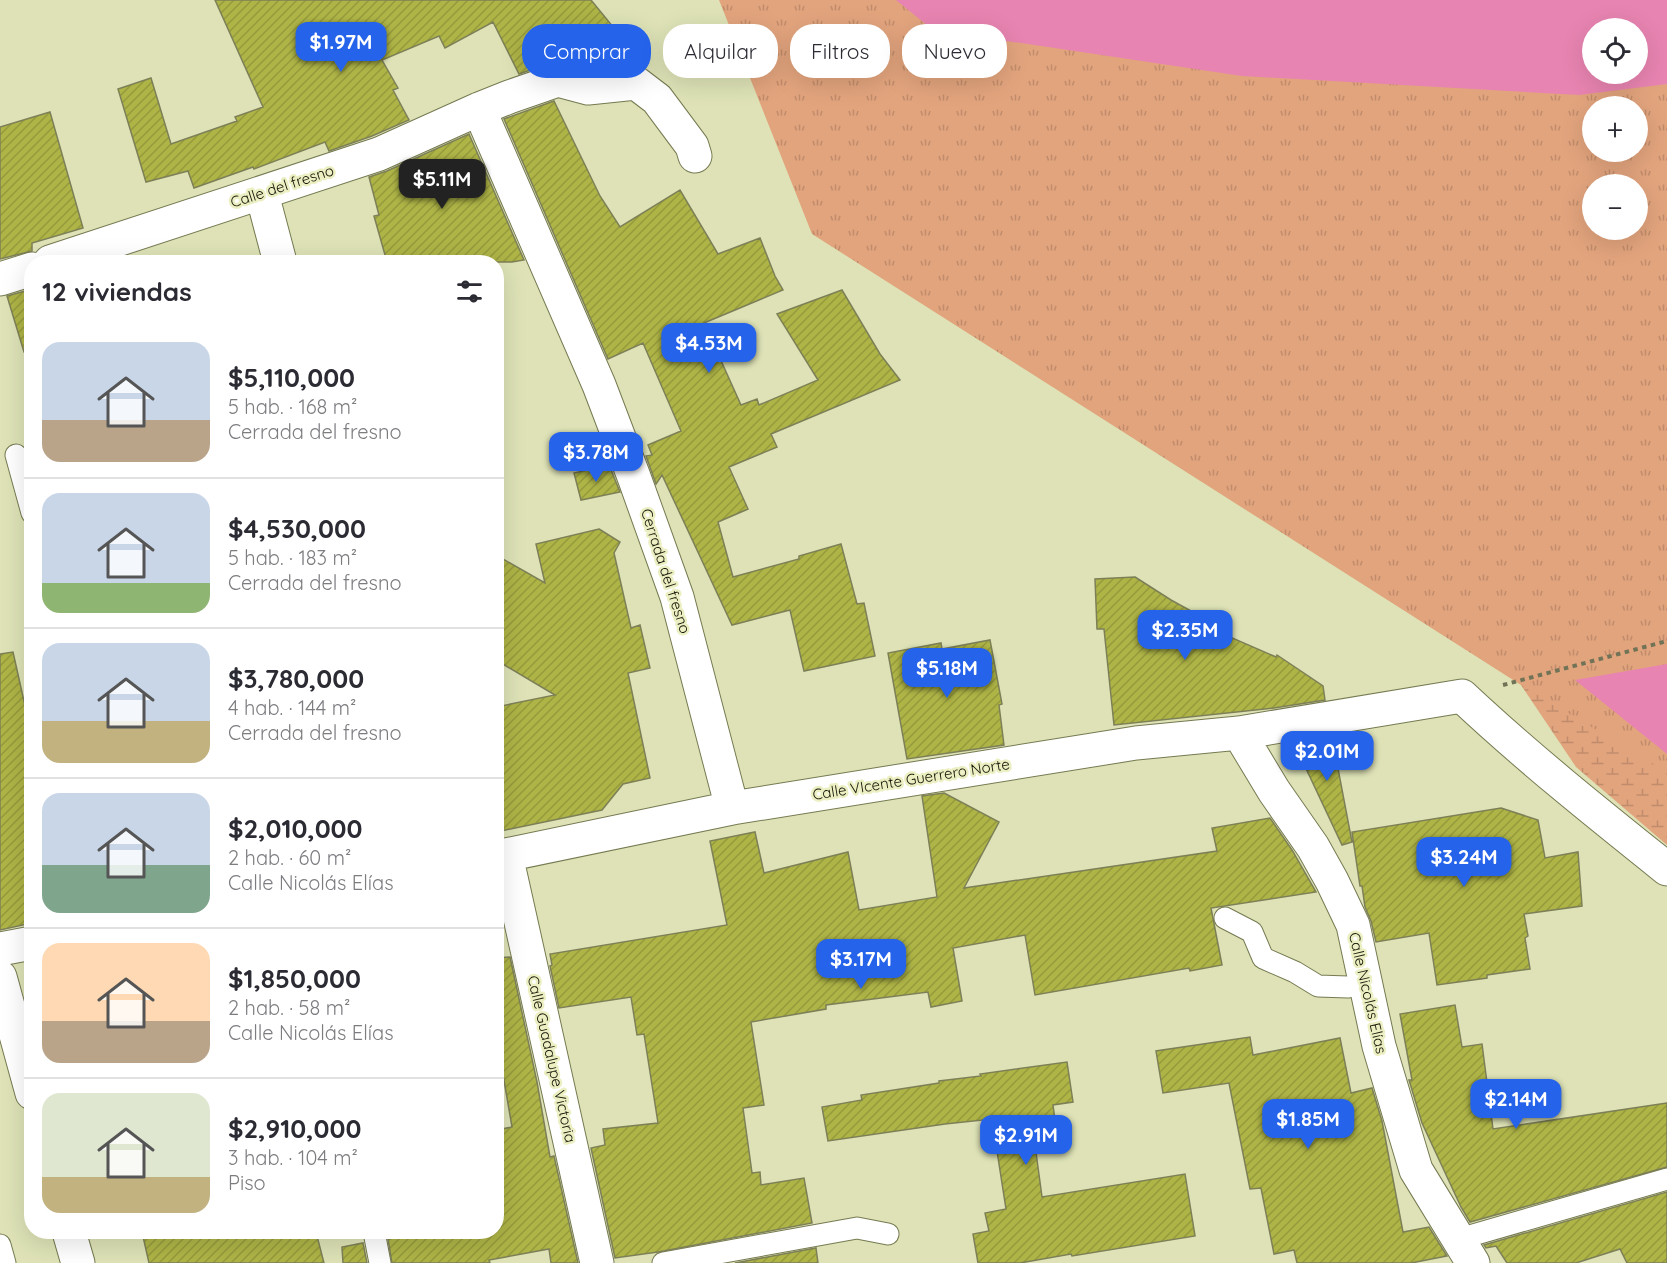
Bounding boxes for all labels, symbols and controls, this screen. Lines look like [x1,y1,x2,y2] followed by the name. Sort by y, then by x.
[1582,18,1648,240] map controls
[1582,18,1648,84] button: locate
[292,22,390,73] pin: $1.97M
[522,24,651,78] chip: Comprar
[663,24,778,78] chip: Alquilar
[790,24,890,78] chip: Filtros
[902,24,1007,78] chip: Nuevo
[310,29,372,54] text: $1.97M
[1582,96,1648,162] button: +
[393,159,491,210] pin: $5.11M
[228,160,336,212] street label: Calle del fresno
[413,166,471,191] text: $5.11M
[1582,174,1648,240] button: −
[42,275,192,308] text: 12 viviendas
[453,275,486,308] icon: filters
[660,323,758,374] pin: $4.53M
[675,330,743,355] text: $4.53M
[228,361,355,394] text: $5,110,000
[90,366,162,438] icon: home
[228,394,357,419] text: 5 hab. · 168 m²
[228,419,402,444] text: Cerrada del fresno
[547,432,645,483] pin: $3.78M
[563,439,629,464] text: $3.78M
[637,506,695,636] street label: Cerrada del fresno
[228,512,366,545] text: $4,530,000
[90,517,162,589] icon: home
[228,545,357,570] text: 5 hab. · 183 m²
[228,570,402,595] text: Cerrada del fresno
[1136,610,1234,661] pin: $2.35M
[1152,617,1218,642] text: $2.35M
[898,648,996,699] pin: $5.18M
[916,655,978,680] text: $5.18M
[228,662,364,695] text: $3,780,000
[90,667,162,739] icon: home
[228,695,356,720] text: 4 hab. · 144 m²
[228,720,402,745] text: Cerrada del fresno
[1278,731,1376,782] pin: $2.01M
[1295,738,1359,763] text: $2.01M
[811,754,1011,804] street label: Calle VIcente Guerrero Norte
[228,812,363,845] text: $2,010,000
[90,817,162,889] icon: home
[1415,837,1513,888] pin: $3.24M
[1430,844,1498,869] text: $3.24M
[228,845,351,870] text: 2 hab. · 60 m²
[228,870,394,895] text: Calle Nicolás Elías
[1345,930,1391,1056] street label: Calle Nicolás Elías
[812,939,910,990] pin: $3.17M
[830,946,892,971] text: $3.17M
[228,962,361,995] text: $1,850,000
[90,967,162,1039] icon: home
[523,974,581,1144] street label: Calle Guadalupe Victoria
[228,995,350,1020] text: 2 hab. · 58 m²
[228,1020,394,1045] text: Calle Nicolás Elías
[1467,1079,1565,1130] pin: $2.14M
[1484,1086,1548,1111] text: $2.14M
[1259,1099,1357,1150] pin: $1.85M
[1276,1106,1340,1131] text: $1.85M
[228,1112,361,1145] text: $2,910,000
[977,1115,1075,1166] pin: $2.91M
[90,1117,162,1189] icon: home
[994,1122,1058,1147] text: $2.91M
[228,1145,358,1170] text: 3 hab. · 104 m²
[228,1170,266,1195] text: Piso

